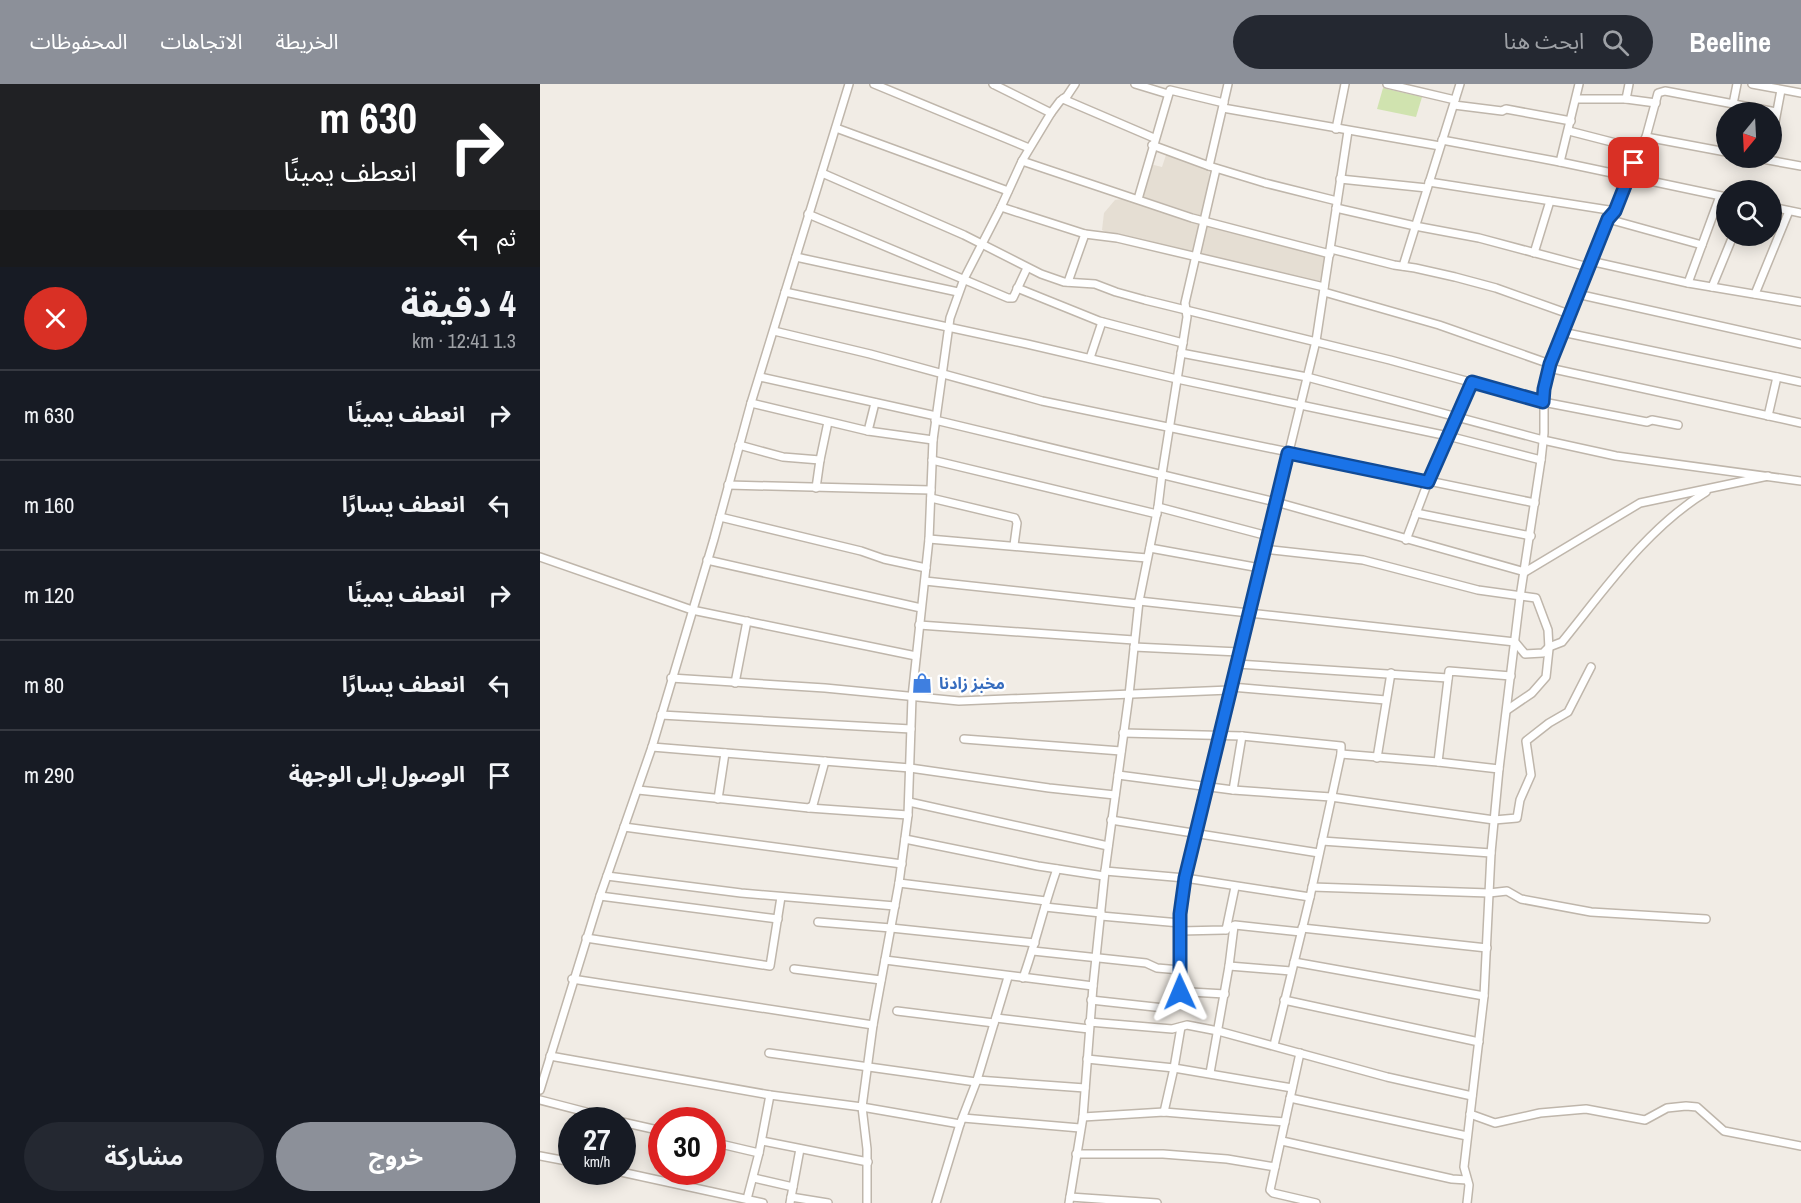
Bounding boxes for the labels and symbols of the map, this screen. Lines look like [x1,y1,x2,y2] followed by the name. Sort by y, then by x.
[1716,102,1782,168] north arrow
[1608,137,1659,188] pin
[910,671,934,695] shop icon: مخبز زادنا
[939,672,1005,694] place label: مخبز زادنا
[1148,960,1212,1024] position arrow
[648,1107,726,1185] speed limit sign: 30

